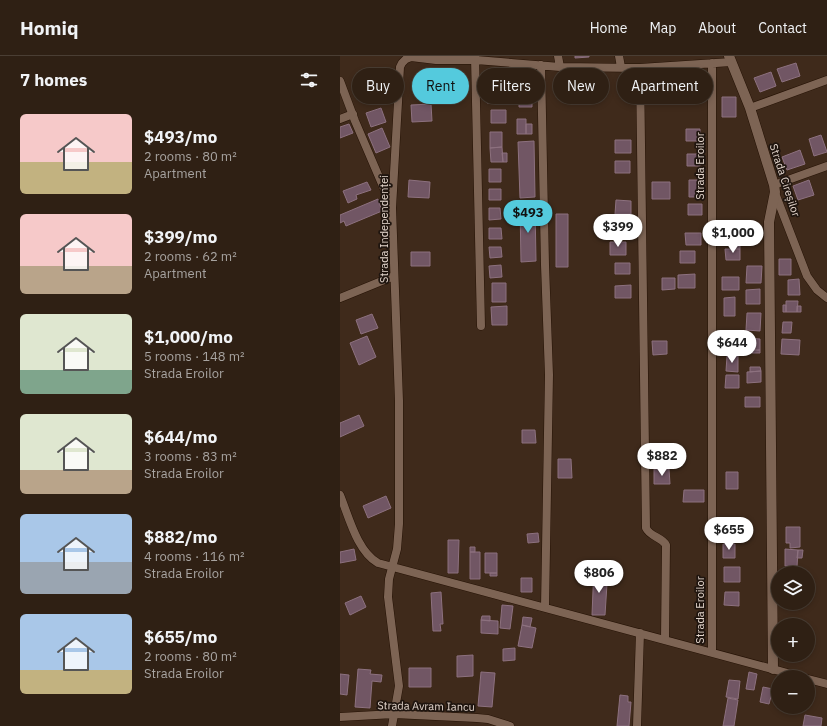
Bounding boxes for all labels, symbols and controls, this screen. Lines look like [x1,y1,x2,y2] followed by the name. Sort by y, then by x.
[20,16,78,40] text: Homiq
[590,19,627,37] text: Home
[649,19,676,37] text: Map
[698,19,736,37] text: About
[758,19,807,37] text: Contact
[352,68,404,104] chip: Buy
[412,68,469,104] chip: Rent
[477,68,545,104] chip: Filters
[553,68,609,104] chip: New
[617,68,713,104] chip: Apartment
[20,69,87,91] text: 7 homes
[298,69,320,91] icon: filters
[144,126,217,148] text: $493/mo
[52,130,100,178] icon: home
[693,132,707,200] street label: Strada Eroilor
[767,142,803,218] street label: Strada Cireșilor
[144,148,237,165] text: 2 rooms · 80 m²
[144,165,207,182] text: Apartment
[377,175,391,283] street label: Strada Independenței
[504,200,552,234] pin: $493
[512,204,544,221] text: $493
[594,214,642,248] pin: $399
[602,218,634,235] text: $399
[700,220,766,254] pin: $1,000
[711,224,755,241] text: $1,000
[144,226,217,248] text: $399/mo
[52,230,100,278] icon: home
[144,248,237,265] text: 2 rooms · 62 m²
[144,265,207,282] text: Apartment
[144,326,233,348] text: $1,000/mo
[52,330,100,378] icon: home
[708,330,756,364] pin: $644
[716,334,748,351] text: $644
[144,348,245,365] text: 5 rooms · 148 m²
[144,365,224,382] text: Strada Eroilor
[144,426,217,448] text: $644/mo
[52,430,100,478] icon: home
[638,443,686,477] pin: $882
[646,447,678,464] text: $882
[144,448,237,465] text: 3 rooms · 83 m²
[144,465,224,482] text: Strada Eroilor
[705,517,753,551] pin: $655
[713,521,745,538] text: $655
[144,526,217,548] text: $882/mo
[52,530,100,578] icon: home
[144,548,245,565] text: 4 rooms · 116 m²
[575,560,623,594] pin: $806
[583,564,615,581] text: $806
[144,565,224,582] text: Strada Eroilor
[771,566,815,714] map controls
[771,566,815,610] button: layers
[693,576,707,644] street label: Strada Eroilor
[771,618,815,662] button: +
[144,626,217,648] text: $655/mo
[52,630,100,678] icon: home
[144,648,237,665] text: 2 rooms · 80 m²
[144,665,224,682] text: Strada Eroilor
[771,670,815,714] button: −
[377,698,475,714] street label: Strada Avram Iancu

